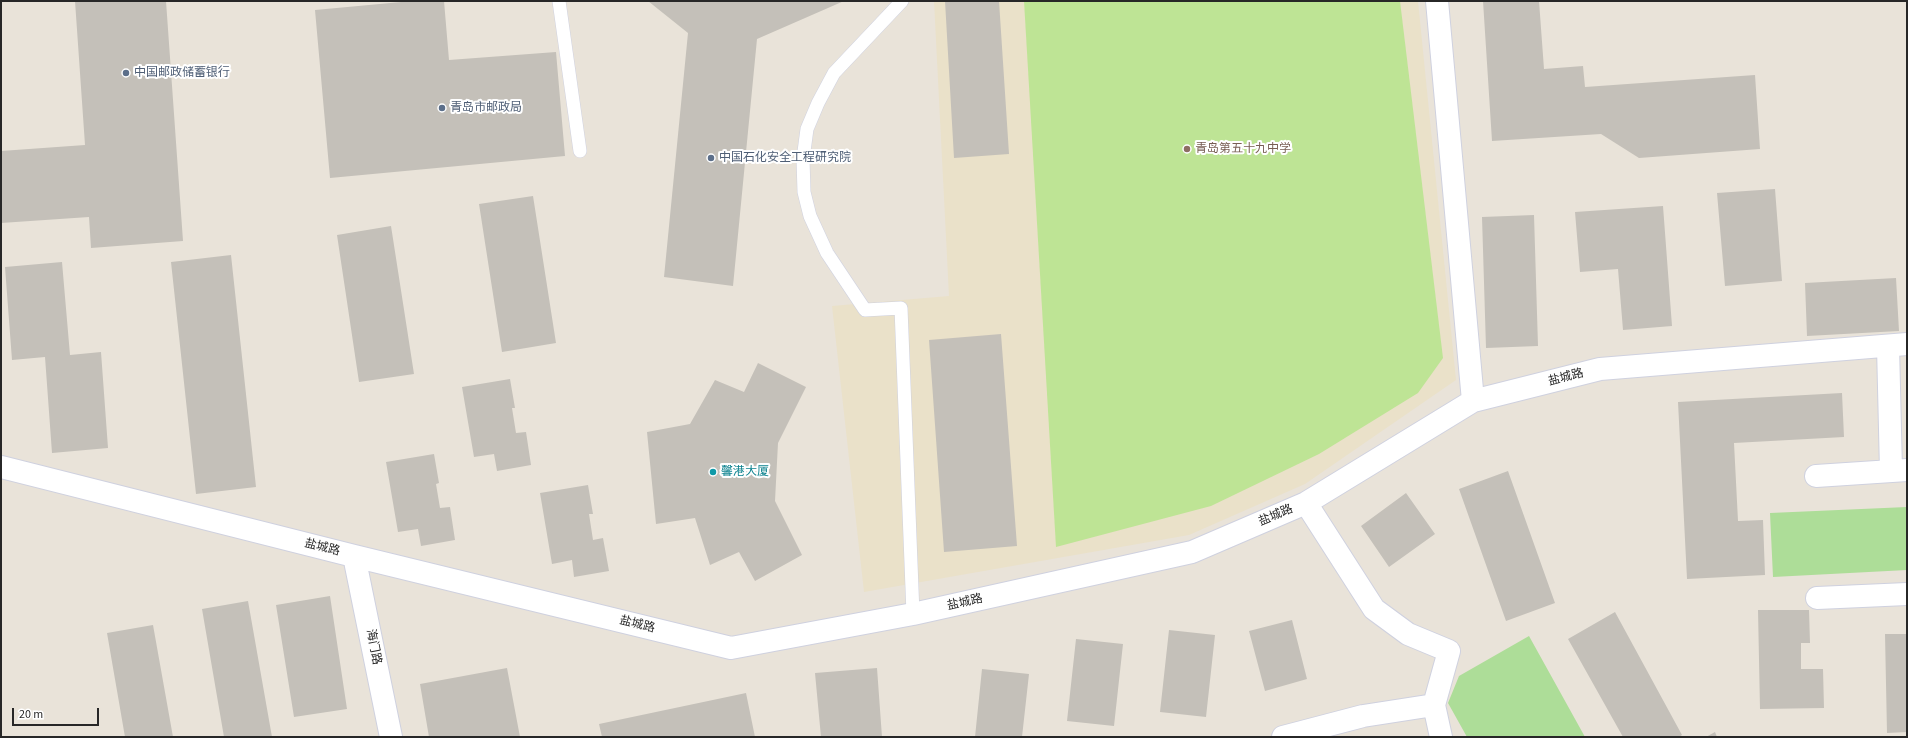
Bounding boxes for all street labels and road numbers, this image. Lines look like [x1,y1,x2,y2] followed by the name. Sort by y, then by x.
[1547,367,1585,389] street label: 盐城路
[1257,502,1295,530] street label: 盐城路
[303,537,341,559] street label: 盐城路
[946,592,984,614] street label: 盐城路
[618,614,656,636] street label: 盐城路
[362,628,384,666] street label: 海门路

